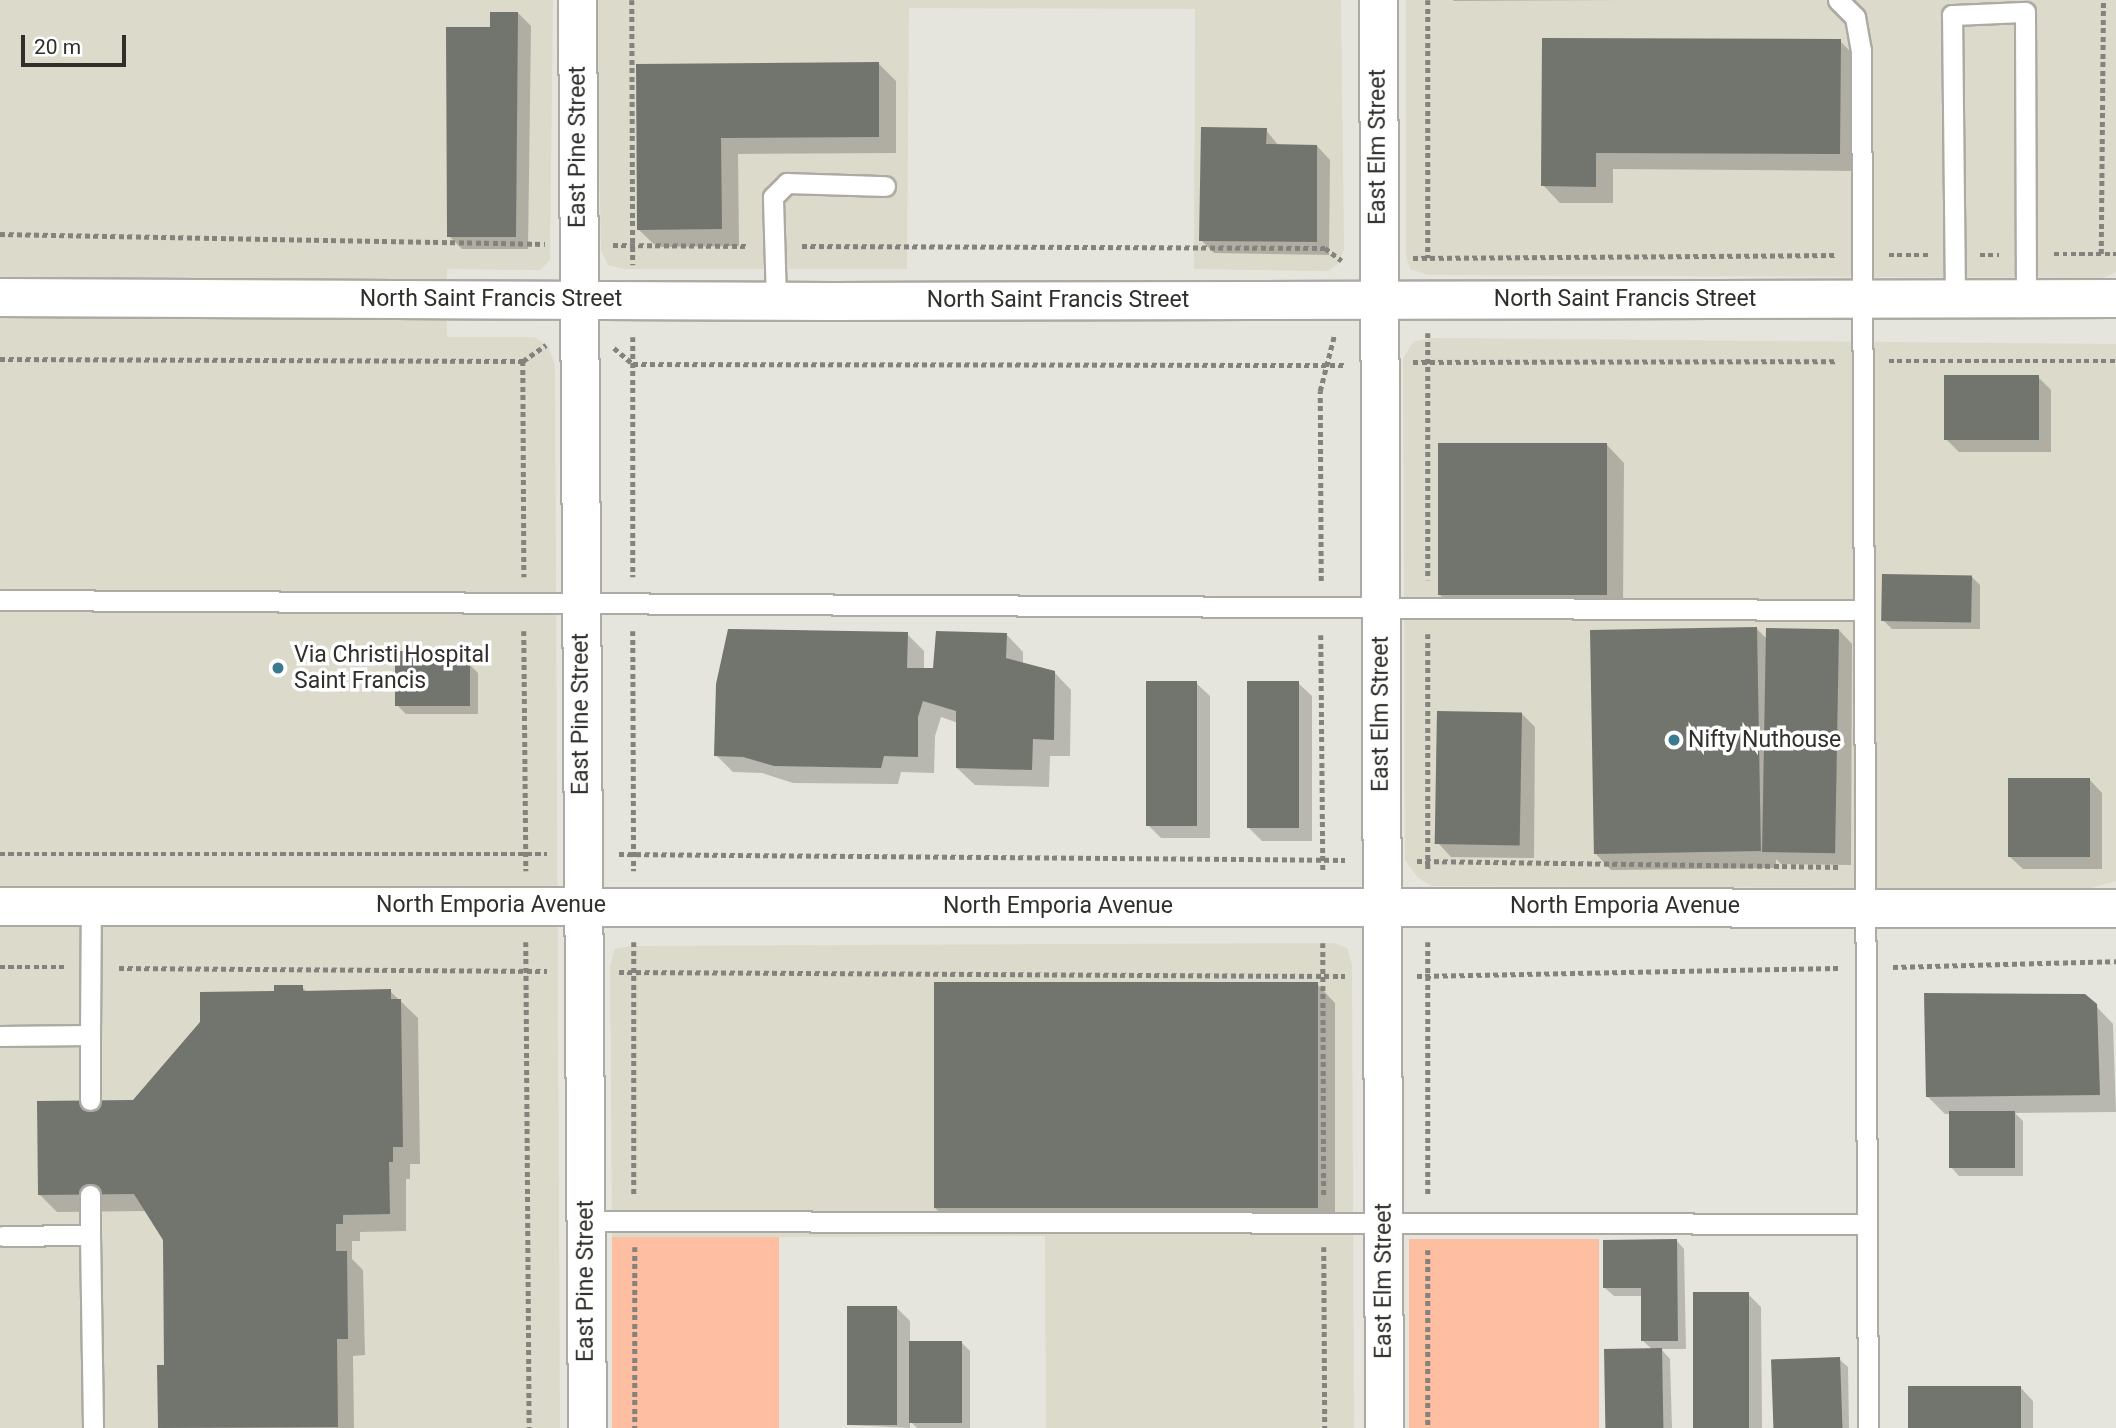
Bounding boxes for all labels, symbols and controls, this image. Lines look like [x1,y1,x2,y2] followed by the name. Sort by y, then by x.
[24,21,130,65] scale bar
[34,35,81,59] text: 20 m
[564,66,592,228] street label: East Pine Street
[1364,69,1392,225] street label: East Elm Street
[360,285,622,313] street label: North Saint Francis Street
[1494,285,1756,313] street label: North Saint Francis Street
[927,286,1189,314] street label: North Saint Francis Street
[567,633,595,795] street label: East Pine Street
[1367,636,1395,792] street label: East Elm Street
[294,641,490,695] place label: Via Christi Hospital Saint Francis
[268,658,288,678] marker: Via Christi Hospital Saint Francis
[1688,726,1841,754] place label: Nifty Nuthouse
[1666,732,1682,748] marker: Nifty Nuthouse
[376,891,606,919] street label: North Emporia Avenue
[943,892,1173,920] street label: North Emporia Avenue
[1510,892,1740,920] street label: North Emporia Avenue
[572,1200,600,1362] street label: East Pine Street
[1370,1203,1398,1359] street label: East Elm Street

